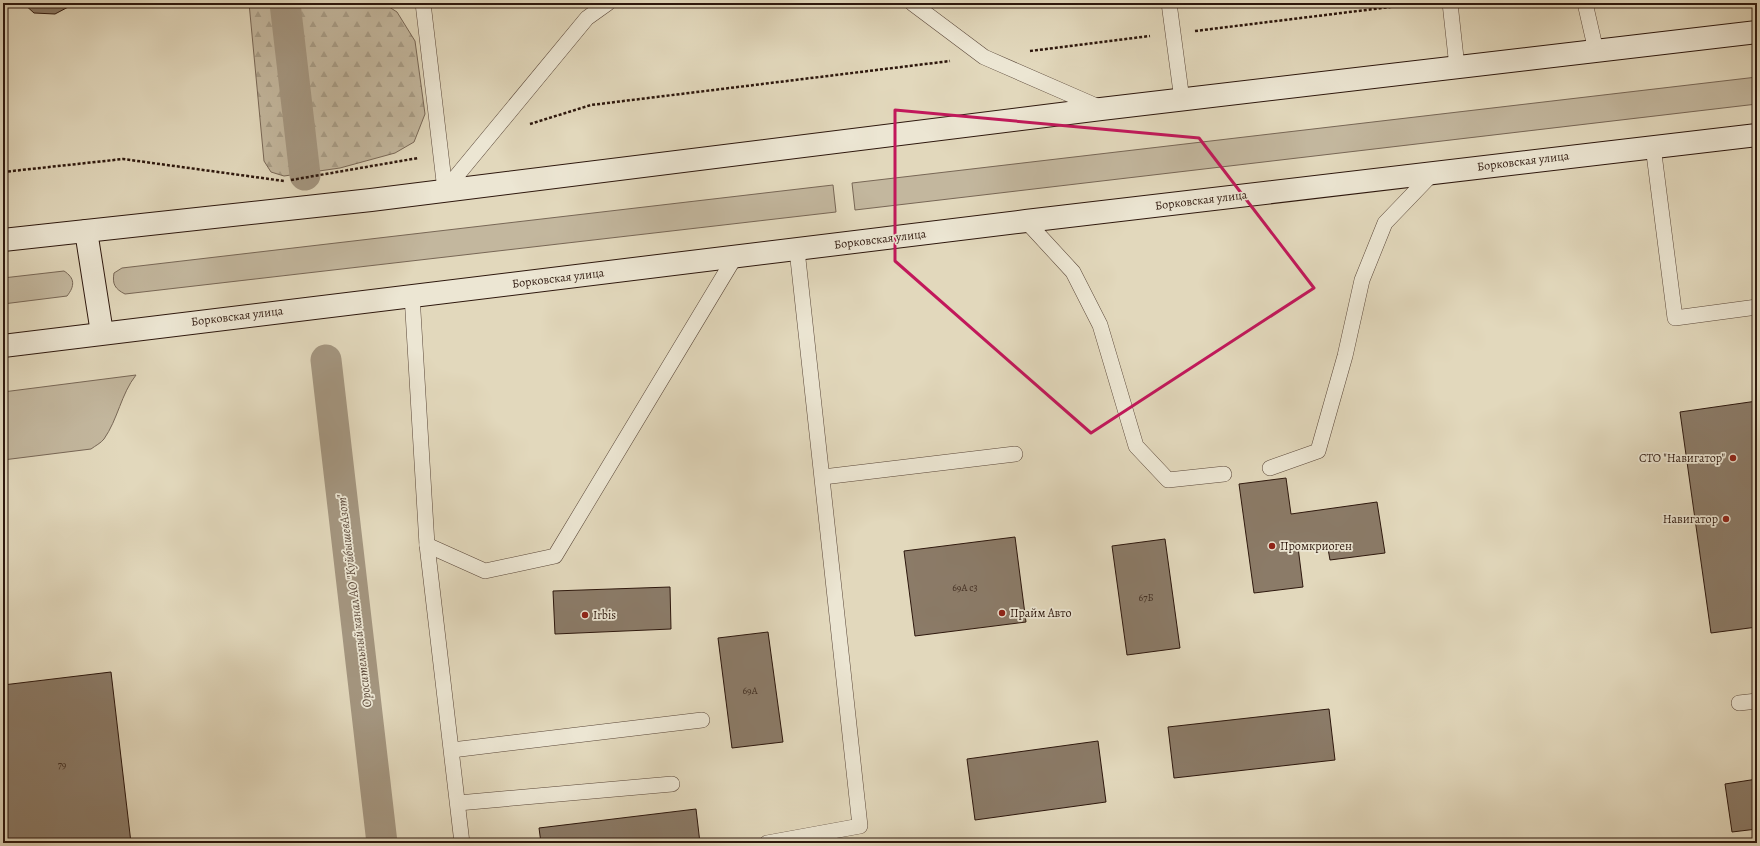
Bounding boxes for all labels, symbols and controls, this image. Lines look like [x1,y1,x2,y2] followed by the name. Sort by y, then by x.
[1476,147,1571,175] street label: Борковская улица
[1154,186,1249,214] street label: Борковская улица
[833,225,928,253] street label: Борковская улица
[511,264,606,292] street label: Борковская улица
[190,302,285,330] street label: Борковская улица
[1639,450,1725,466] place label: СТО "Навигатор"
[1728,453,1738,463] marker: СТО "Навигатор"
[332,493,376,708] water label: Оросительный канал АО "КуйбышевАзот"
[1663,511,1718,527] place label: Навигатор
[1721,514,1731,524] marker: Навигатор
[1280,538,1352,554] place label: Промкриоген
[1267,541,1277,551] marker: Промкриоген
[952,581,978,594] house number: 69А с3
[1139,591,1153,604] house number: 67Б
[1010,605,1072,621] place label: Прайм Авто
[593,607,616,623] place label: Irbis
[997,608,1007,618] marker: Прайм Авто
[580,610,590,620] marker: Irbis
[742,684,758,697] house number: 69А
[58,758,67,771] house number: 79

